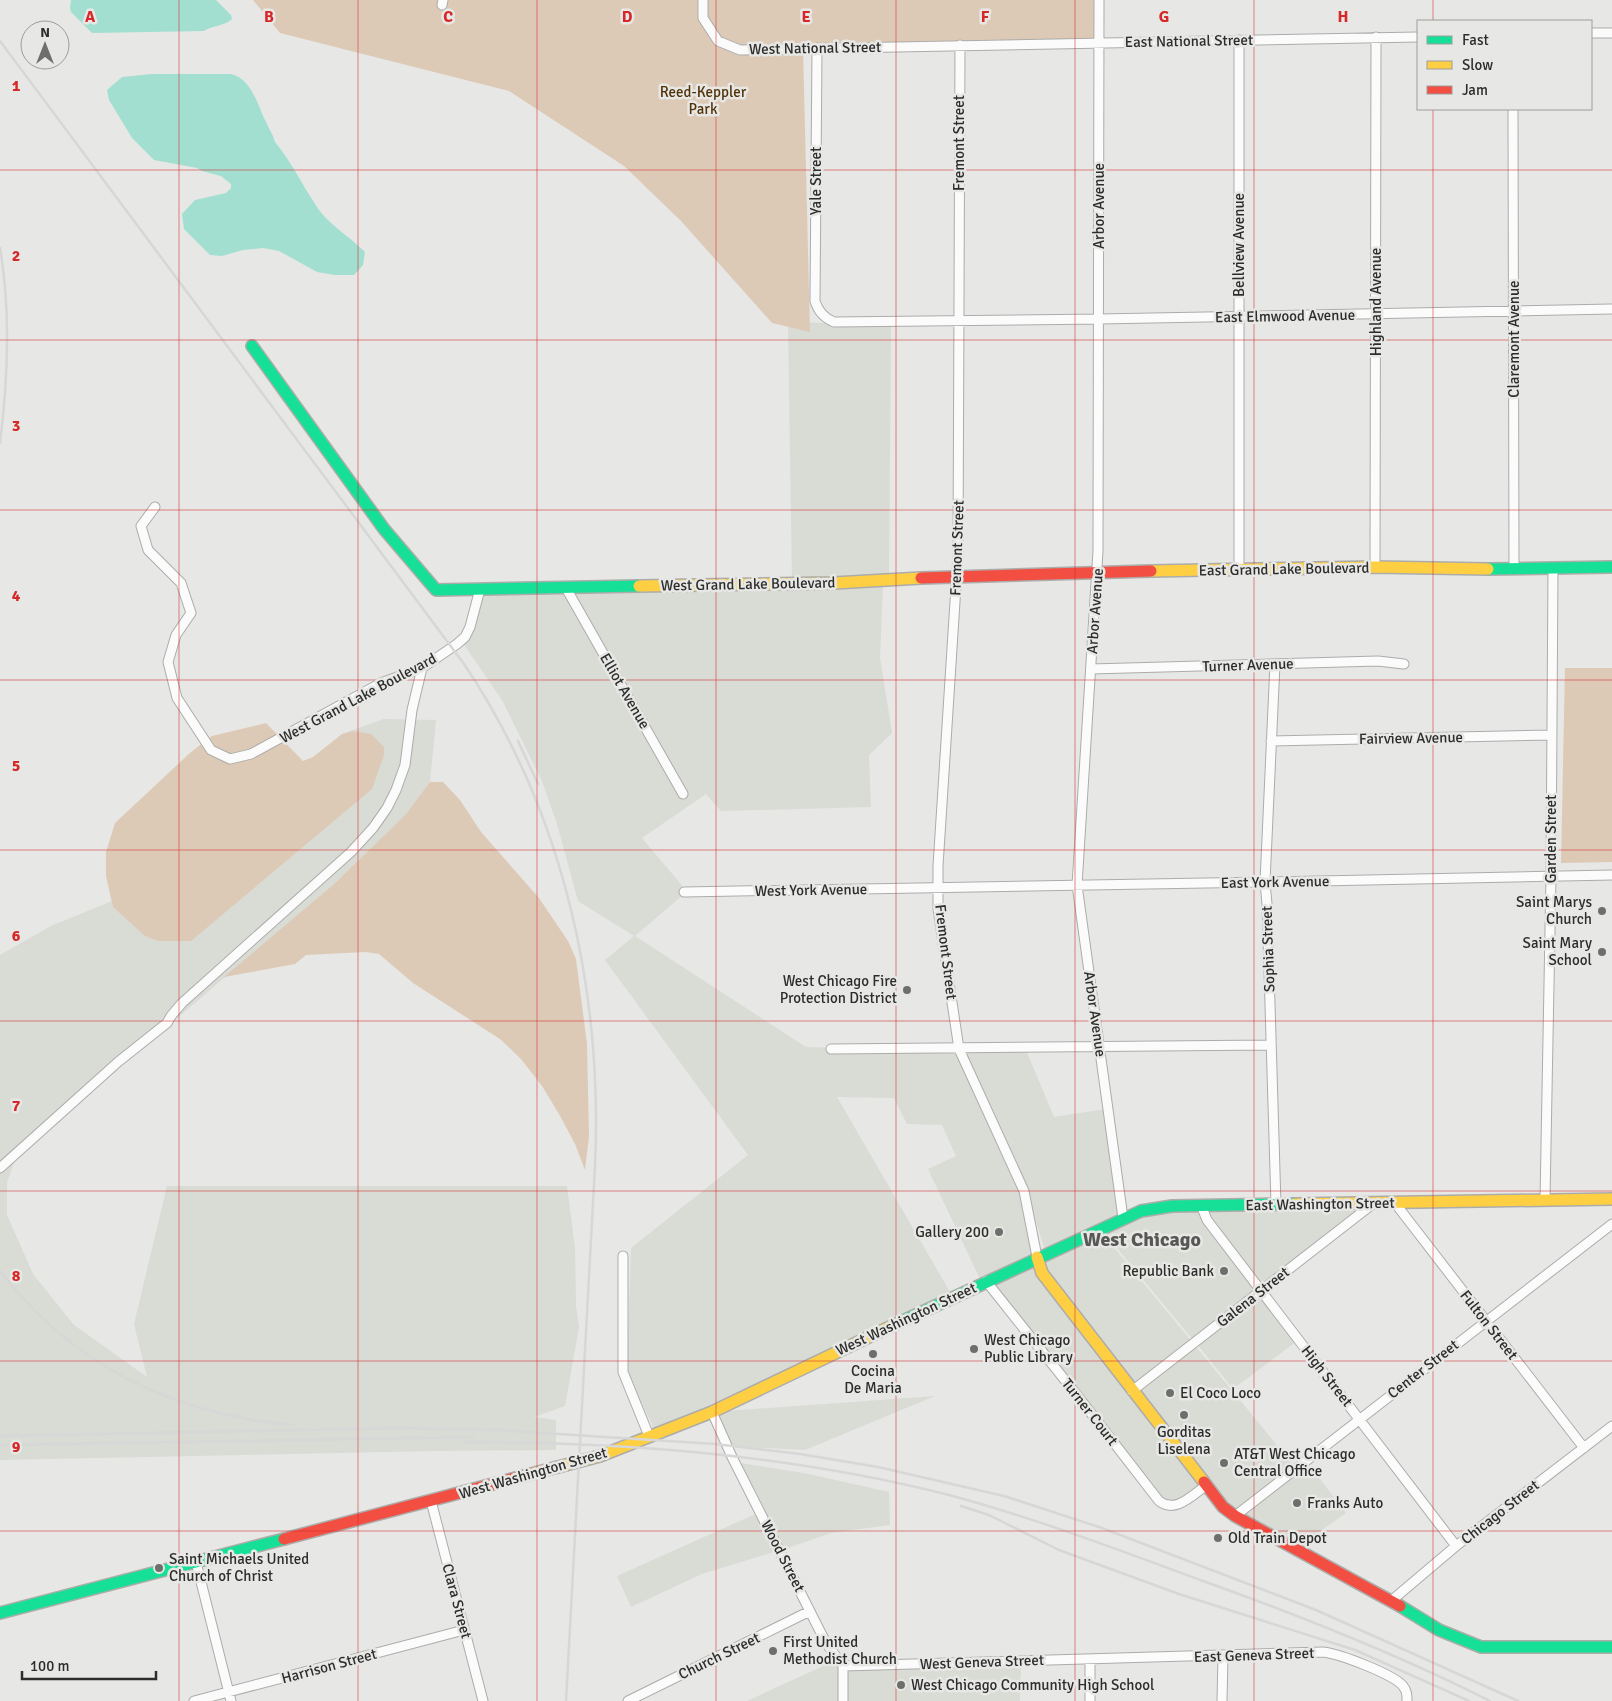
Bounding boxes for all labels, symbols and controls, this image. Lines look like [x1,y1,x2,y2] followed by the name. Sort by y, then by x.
[85,7,96,27] text: A
[264,7,274,27] text: B
[443,7,453,27] text: C
[622,7,633,27] text: D
[801,7,811,27] text: E
[981,7,990,27] text: F
[1159,7,1169,27] text: G
[1338,7,1348,27] text: H
[20,20,70,70] north arrow
[1417,20,1592,110] legend
[40,24,50,41] text: N
[1125,31,1253,51] street label: East National Street
[1462,31,1489,49] text: Fast
[749,38,881,58] street label: West National Street
[1462,56,1493,74] text: Slow
[12,76,21,96] text: 1
[1462,81,1488,99] text: Jam
[660,83,747,118] park label: Reed-Keppler Park
[950,95,968,191] street label: Fremont Street
[807,147,825,215] street label: Yale Street
[1090,163,1108,249] street label: Arbor Avenue
[1230,193,1248,297] street label: Bellview Avenue
[12,246,20,266] text: 2
[1367,248,1385,356] street label: Highland Avenue
[1505,280,1523,398] street label: Claremont Avenue
[1215,306,1355,326] street label: East Elmwood Avenue
[12,416,20,436] text: 3
[946,500,968,596] street label: Fremont Street
[1198,559,1370,579] street label: East Grand Lake Boulevard
[1083,567,1107,655] street label: Arbor Avenue
[661,573,835,595] street label: West Grand Lake Boulevard
[12,586,21,606] text: 4
[277,649,439,747] street label: West Grand Lake Boulevard
[596,650,654,732] street label: Elliot Avenue
[1202,654,1294,676] street label: Turner Avenue
[1359,728,1463,748] street label: Fairview Avenue
[12,756,20,776] text: 5
[1542,795,1560,883] street label: Garden Street
[1220,872,1330,892] street label: East York Avenue
[755,880,867,900] street label: West York Avenue
[1516,893,1592,928] place label: Saint Marys Church
[931,903,961,1001] street label: Fremont Street
[1596,905,1608,917] marker: Saint Marys Church
[1257,906,1279,992] street label: Sophia Street
[12,926,21,946] text: 6
[1523,934,1592,969] place label: Saint Mary School
[1596,946,1608,958] marker: Saint Mary School
[1080,970,1110,1058] street label: Arbor Avenue
[780,972,897,1007] place label: West Chicago Fire Protection District
[901,984,913,996] marker: West Chicago Fire Protection District
[12,1096,21,1116] text: 7
[1245,1194,1395,1214] street label: East Washington Street
[915,1223,989,1241] place label: Gallery 200
[993,1226,1005,1238] marker: Gallery 200
[1083,1227,1201,1252] district label: West Chicago
[1122,1262,1214,1280] place label: Republic Bank
[1213,1263,1293,1331] street label: Galena Street
[1218,1265,1230,1277] marker: Republic Bank
[12,1266,21,1286] text: 8
[833,1279,979,1359] street label: West Washington Street
[1456,1287,1522,1363] street label: Fulton Street
[984,1331,1073,1366] place label: West Chicago Public Library
[1384,1336,1462,1402] street label: Center Street
[1298,1342,1356,1410] street label: High Street
[968,1343,980,1355] marker: West Chicago Public Library
[867,1348,879,1360] marker: Cocina De Maria
[844,1362,902,1397] place label: Cocina De Maria
[1058,1375,1122,1449] street label: Turner Court
[1180,1384,1261,1402] place label: El Coco Loco
[1164,1387,1176,1399] marker: El Coco Loco
[1178,1409,1190,1421] marker: Gorditas Liselena
[1157,1423,1211,1458] place label: Gorditas Liselena
[12,1437,21,1457] text: 9
[457,1443,609,1503] street label: West Washington Street
[1234,1445,1356,1480] place label: AT&T West Chicago Central Office
[1218,1457,1230,1469] marker: AT&T West Chicago Central Office
[1457,1476,1543,1548] street label: Chicago Street
[1307,1494,1383,1512] place label: Franks Auto
[1291,1497,1303,1509] marker: Franks Auto
[757,1517,809,1595] street label: Wood Street
[1228,1529,1327,1547] place label: Old Train Depot
[1212,1532,1224,1544] marker: Old Train Depot
[169,1550,309,1585] place label: Saint Michaels United Church of Christ
[153,1562,165,1574] marker: Saint Michaels United Church of Christ
[438,1562,476,1640] street label: Clara Street
[675,1629,763,1683] street label: Church Street
[783,1633,897,1668] place label: First United Methodist Church
[1193,1644,1315,1666] street label: East Geneva Street
[279,1645,379,1687] street label: Harrison Street
[767,1645,779,1657] marker: First United Methodist Church
[22,1648,156,1680] scale bar
[920,1651,1044,1673] street label: West Geneva Street
[30,1657,70,1675] text: 100 m
[911,1676,1155,1694] place label: West Chicago Community High School
[895,1679,907,1691] marker: West Chicago Community High School

